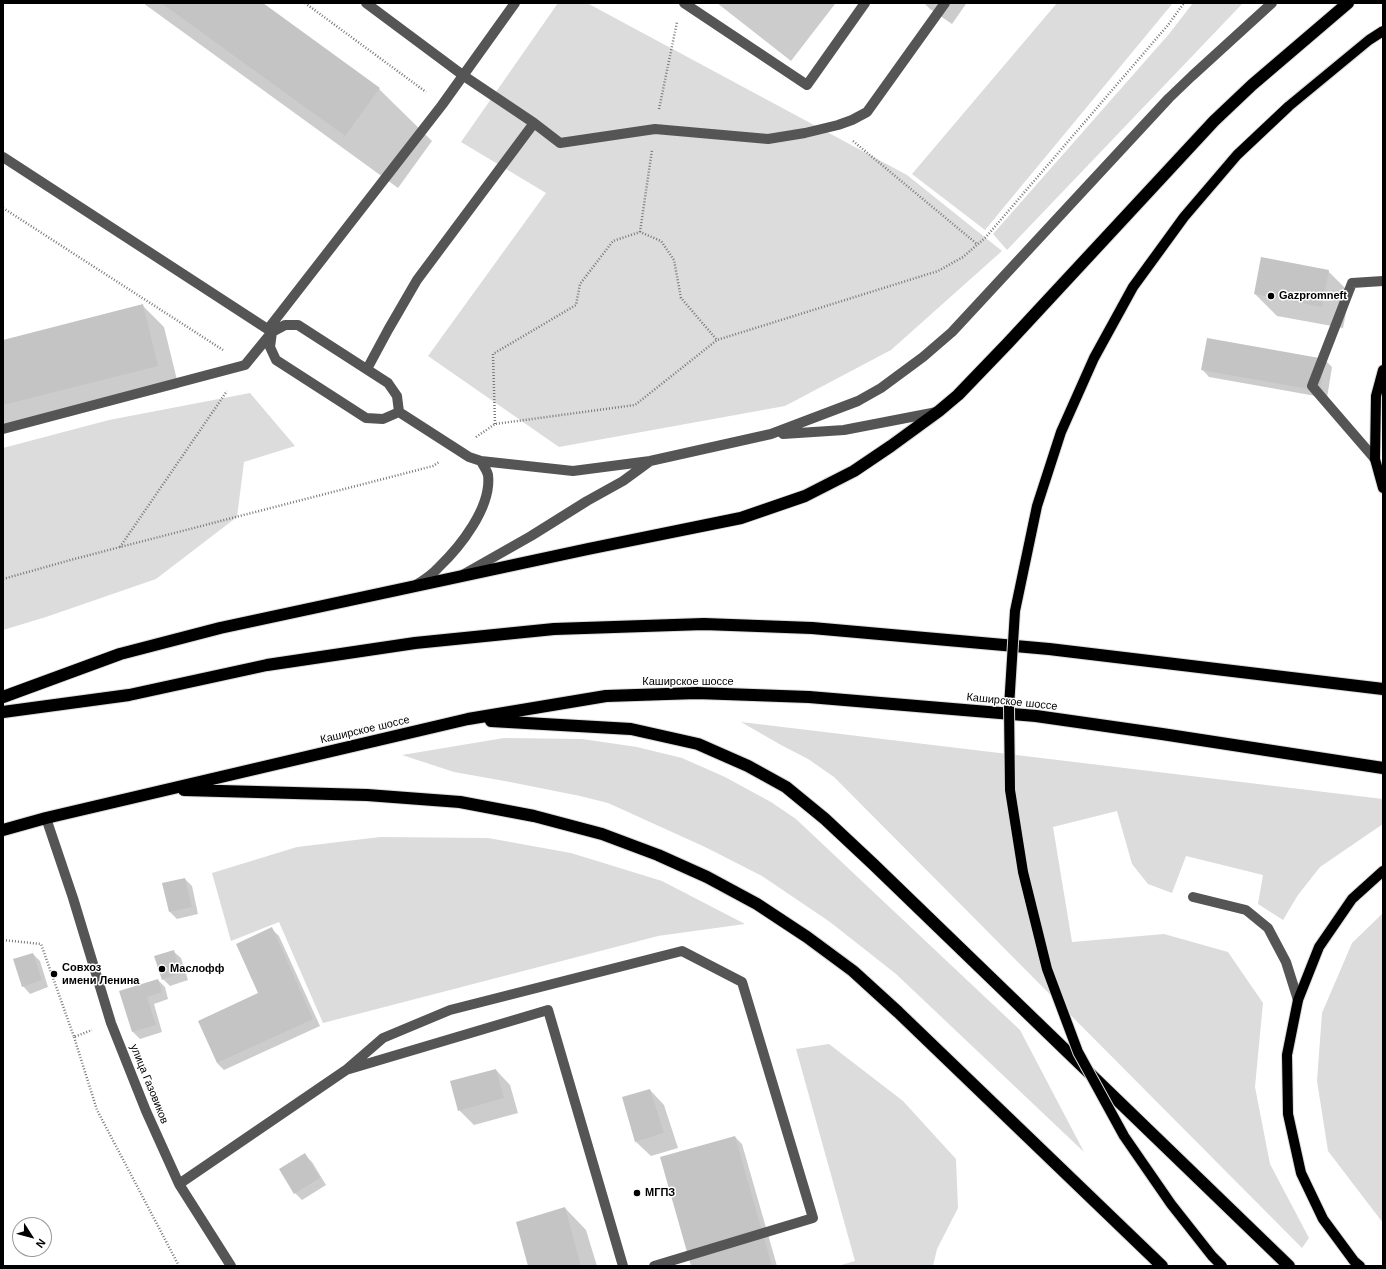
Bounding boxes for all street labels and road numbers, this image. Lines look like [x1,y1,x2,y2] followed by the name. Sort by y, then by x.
[642,675,734,689] street label: Каширское шоссе
[966,691,1058,713] street label: Каширское шоссе
[319,713,411,747] street label: Каширское шоссе
[127,1042,171,1126] street label: улица Газовиков

